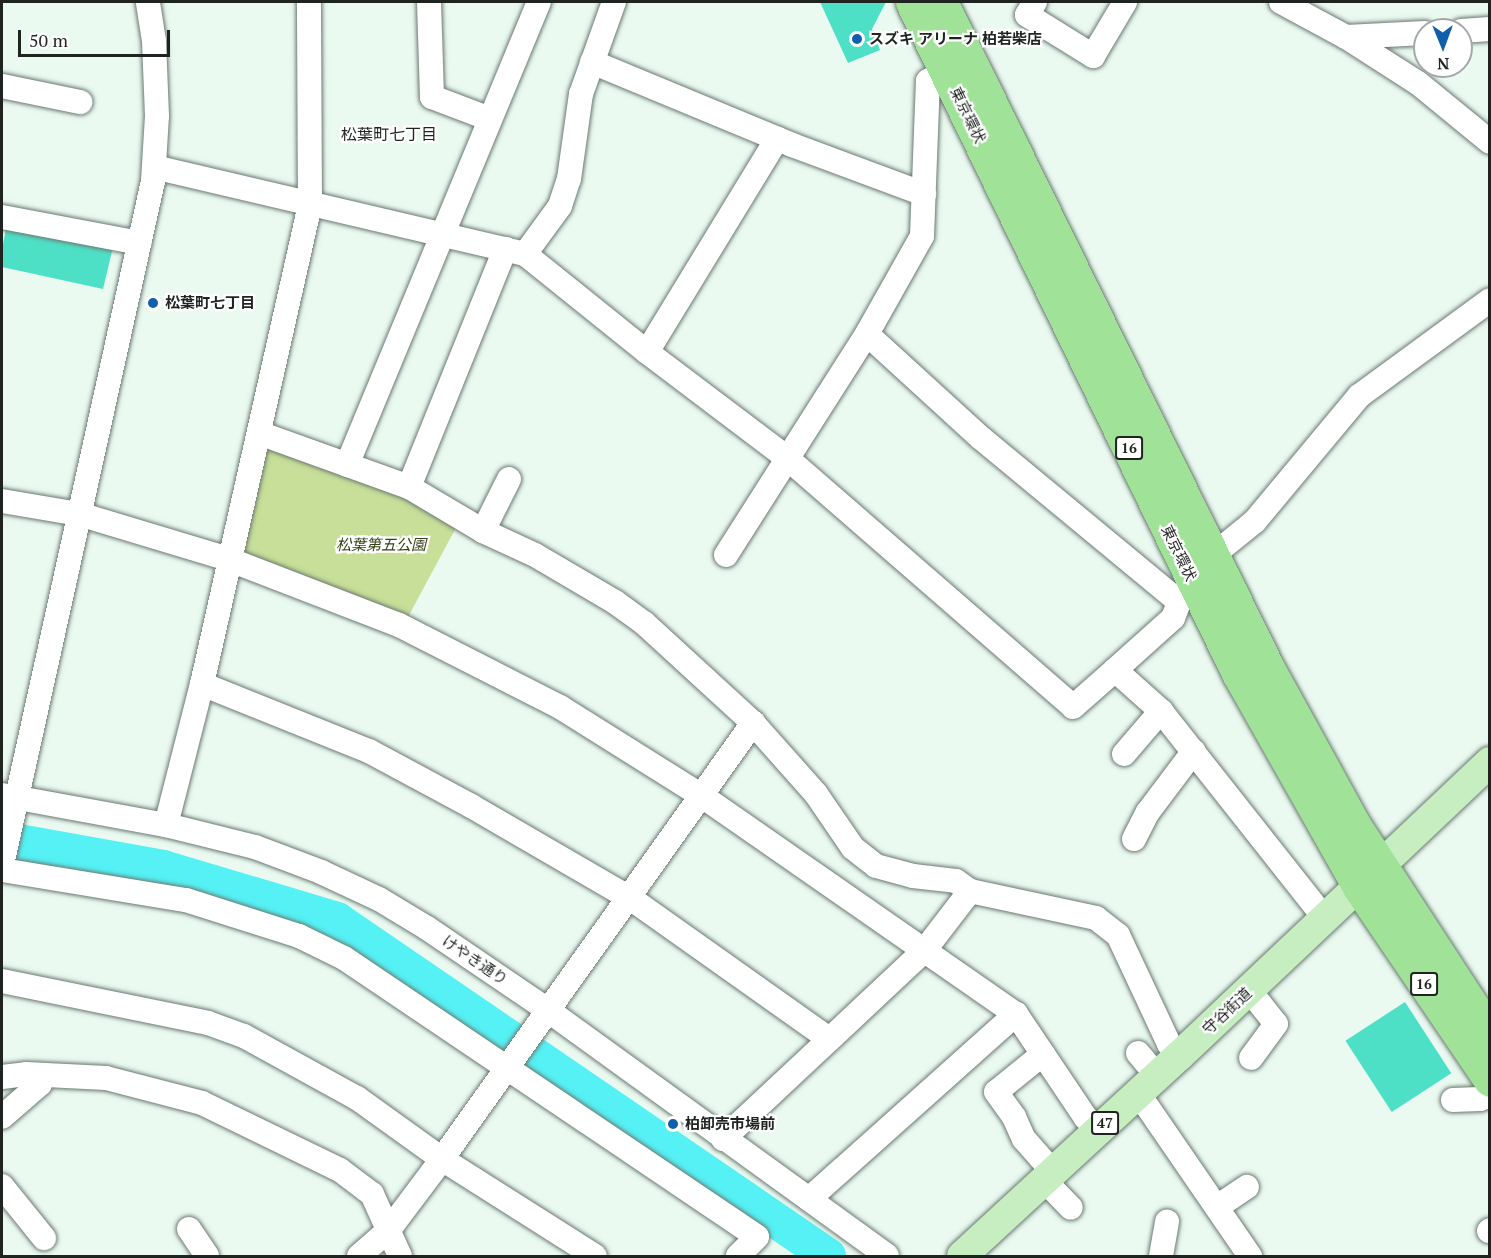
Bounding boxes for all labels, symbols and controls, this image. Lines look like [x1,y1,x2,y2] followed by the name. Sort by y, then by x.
[21,18,172,56] scale bar
[1413,18,1473,78] north arrow
[29,28,68,52] text: 50 m
[869,30,1042,48] place label: スズキ アリーナ 柏若柴店
[850,32,864,46] marker: スズキ アリーナ 柏若柴店
[1437,53,1450,75] text: N
[947,84,989,146] street label: 東京環状
[341,124,437,144] district label: 松葉町七丁目
[165,294,255,312] place label: 松葉町七丁目
[146,296,160,310] marker: 松葉町七丁目
[1114,437,1144,459] road number: 16
[1158,522,1200,584] street label: 東京環状
[336,536,426,554] park label: 松葉第五公園
[439,932,511,988] street label: けやき通り
[1409,973,1439,995] road number: 16
[1199,984,1255,1038] street label: 守谷街道
[1090,1112,1120,1134] road number: 47
[685,1115,775,1133] place label: 柏卸売市場前
[666,1117,680,1131] marker: 柏卸売市場前

